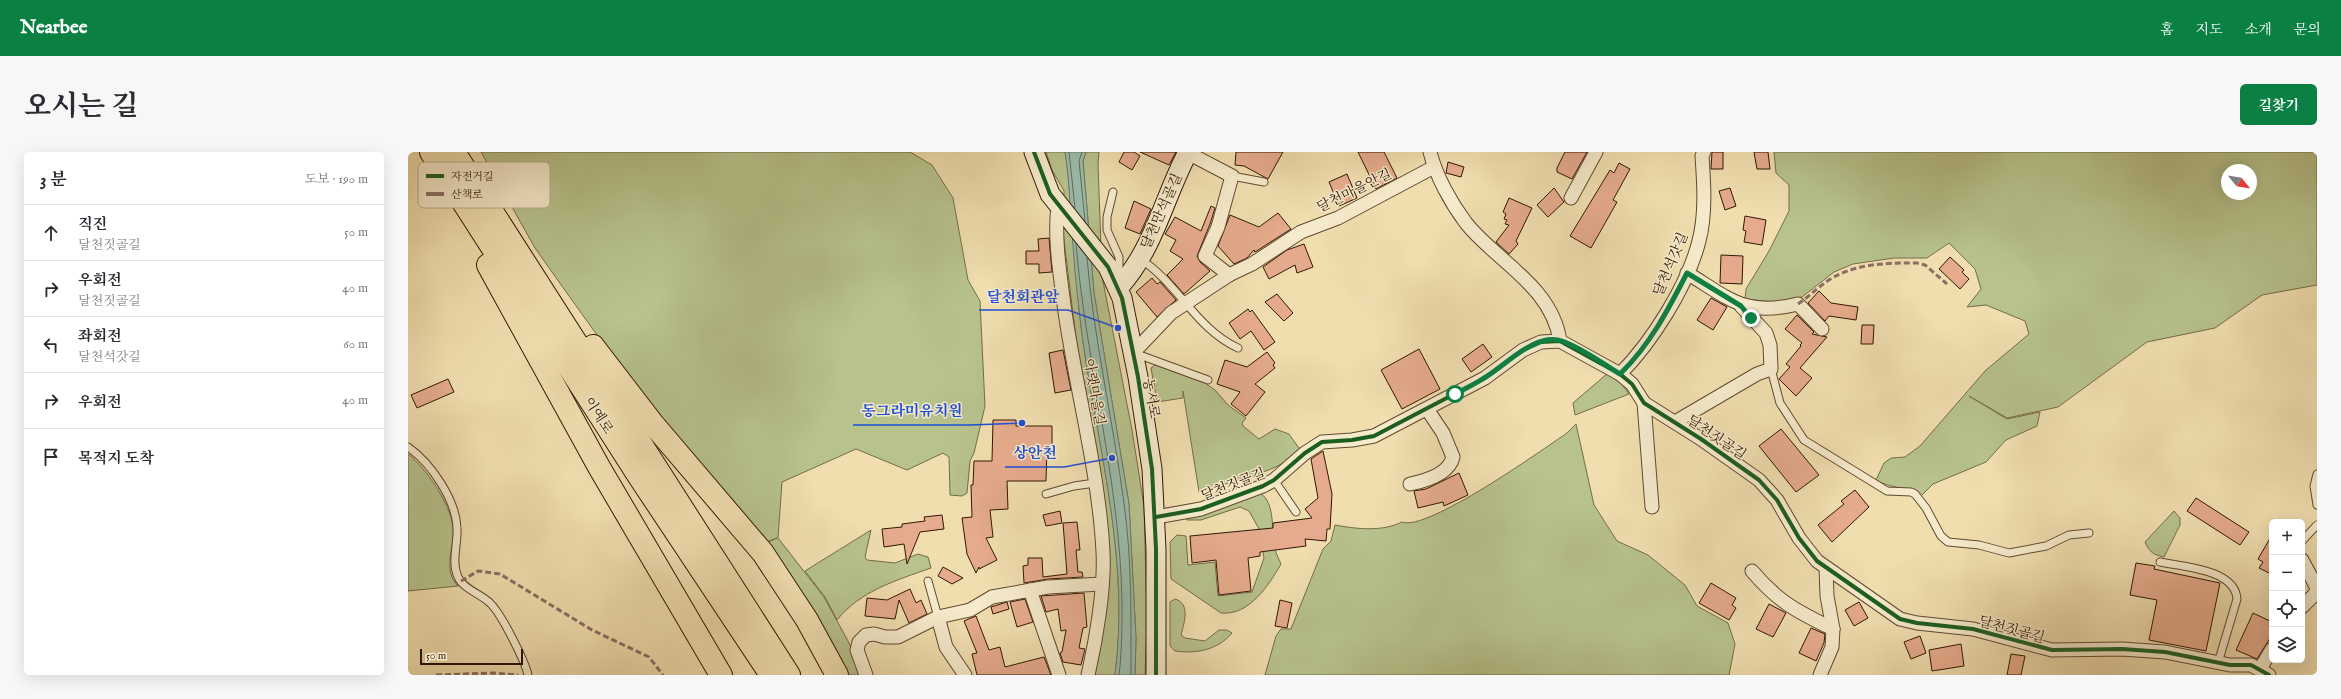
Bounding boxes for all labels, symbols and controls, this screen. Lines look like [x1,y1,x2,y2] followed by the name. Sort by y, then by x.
[20,16,87,40] text: Nearbee
[2160,21,2174,39] text: 홈
[2196,21,2223,39] text: 지도
[2245,21,2272,39] text: 소개
[2294,21,2321,39] text: 문의
[2240,84,2317,125] button: 길찾기
[24,90,138,125] text: 오시는 길
[418,162,550,208] legend
[2221,164,2257,200] north arrow
[1314,165,1395,217] street label: 달천마을안길
[40,170,66,191] text: 3 분
[451,170,494,184] text: 자전거길
[305,171,368,188] text: 도보 · 190 m
[1137,171,1187,252] street label: 달천만석골길
[451,188,483,202] text: 산책로
[78,215,107,234] text: 직진
[40,222,62,244] icon: ahead
[344,224,368,241] text: 50 m
[1649,230,1692,299] street label: 달천석갓길
[78,237,141,254] text: 달천짓골길
[78,271,121,290] text: 우회전
[40,278,62,300] icon: right
[342,280,368,297] text: 40 m
[979,283,1068,310] callout: 달천회관앞
[987,288,1060,307] text: 달천회관앞
[78,293,141,310] text: 달천짓골길
[1742,309,1760,327] route end
[78,327,121,346] text: 좌회전
[40,334,62,356] icon: left
[343,336,368,353] text: 60 m
[78,349,141,366] text: 달천석갓길
[1079,357,1109,427] street label: 아랫마을길
[1139,377,1163,420] street label: 농서로
[1446,385,1464,403] route start
[40,390,62,412] icon: right
[342,392,368,409] text: 40 m
[78,393,121,412] text: 우회전
[580,394,617,438] street label: 이예로
[853,398,970,425] callout: 동그라미유치원
[861,402,963,421] text: 동그라미유치원
[1683,411,1750,464] street label: 달천짓골길
[1005,440,1064,467] callout: 상안천
[1013,444,1057,463] text: 상안천
[40,446,62,468] icon: arrive
[78,449,154,468] text: 목적지 도착
[1199,464,1268,505] street label: 달천짓골길
[2269,519,2305,663] map controls
[2269,519,2305,555] button: +
[2269,555,2305,591] button: −
[2269,591,2305,627] button: locate
[1977,613,2047,647] street label: 달천짓골길
[2269,627,2305,663] button: layers
[420,647,523,666] scale bar
[426,649,446,663] text: 50 m

